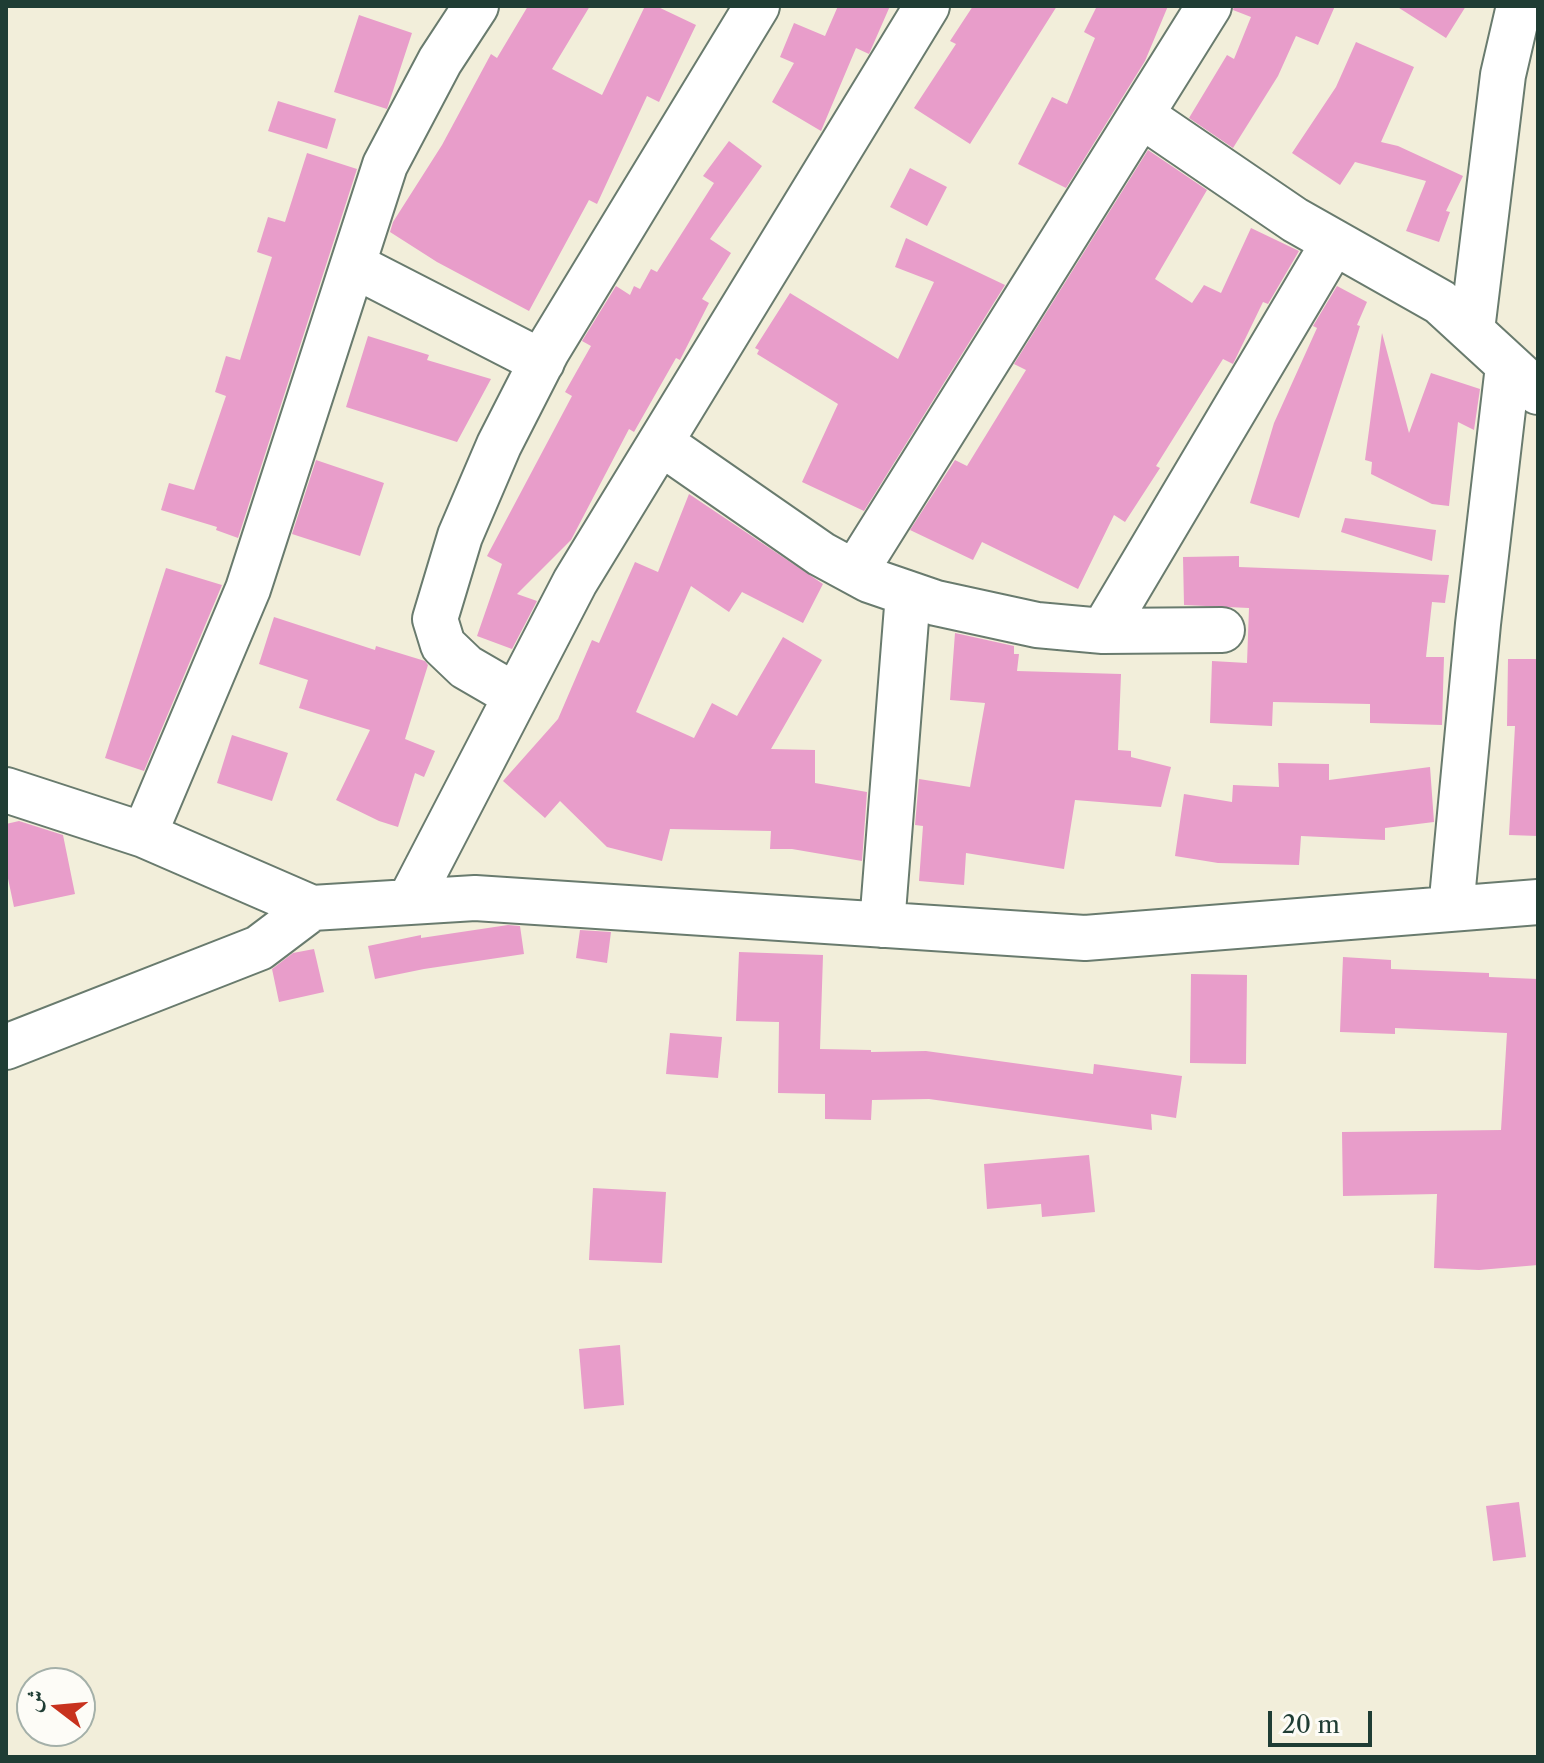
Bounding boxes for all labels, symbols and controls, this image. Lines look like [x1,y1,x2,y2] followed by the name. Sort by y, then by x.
[16,1667,96,1747] north arrow
[18,1687,50,1715] text: ش
[1272,1695,1376,1745] scale bar
[1282,1710,1340,1739] text: 20 m

